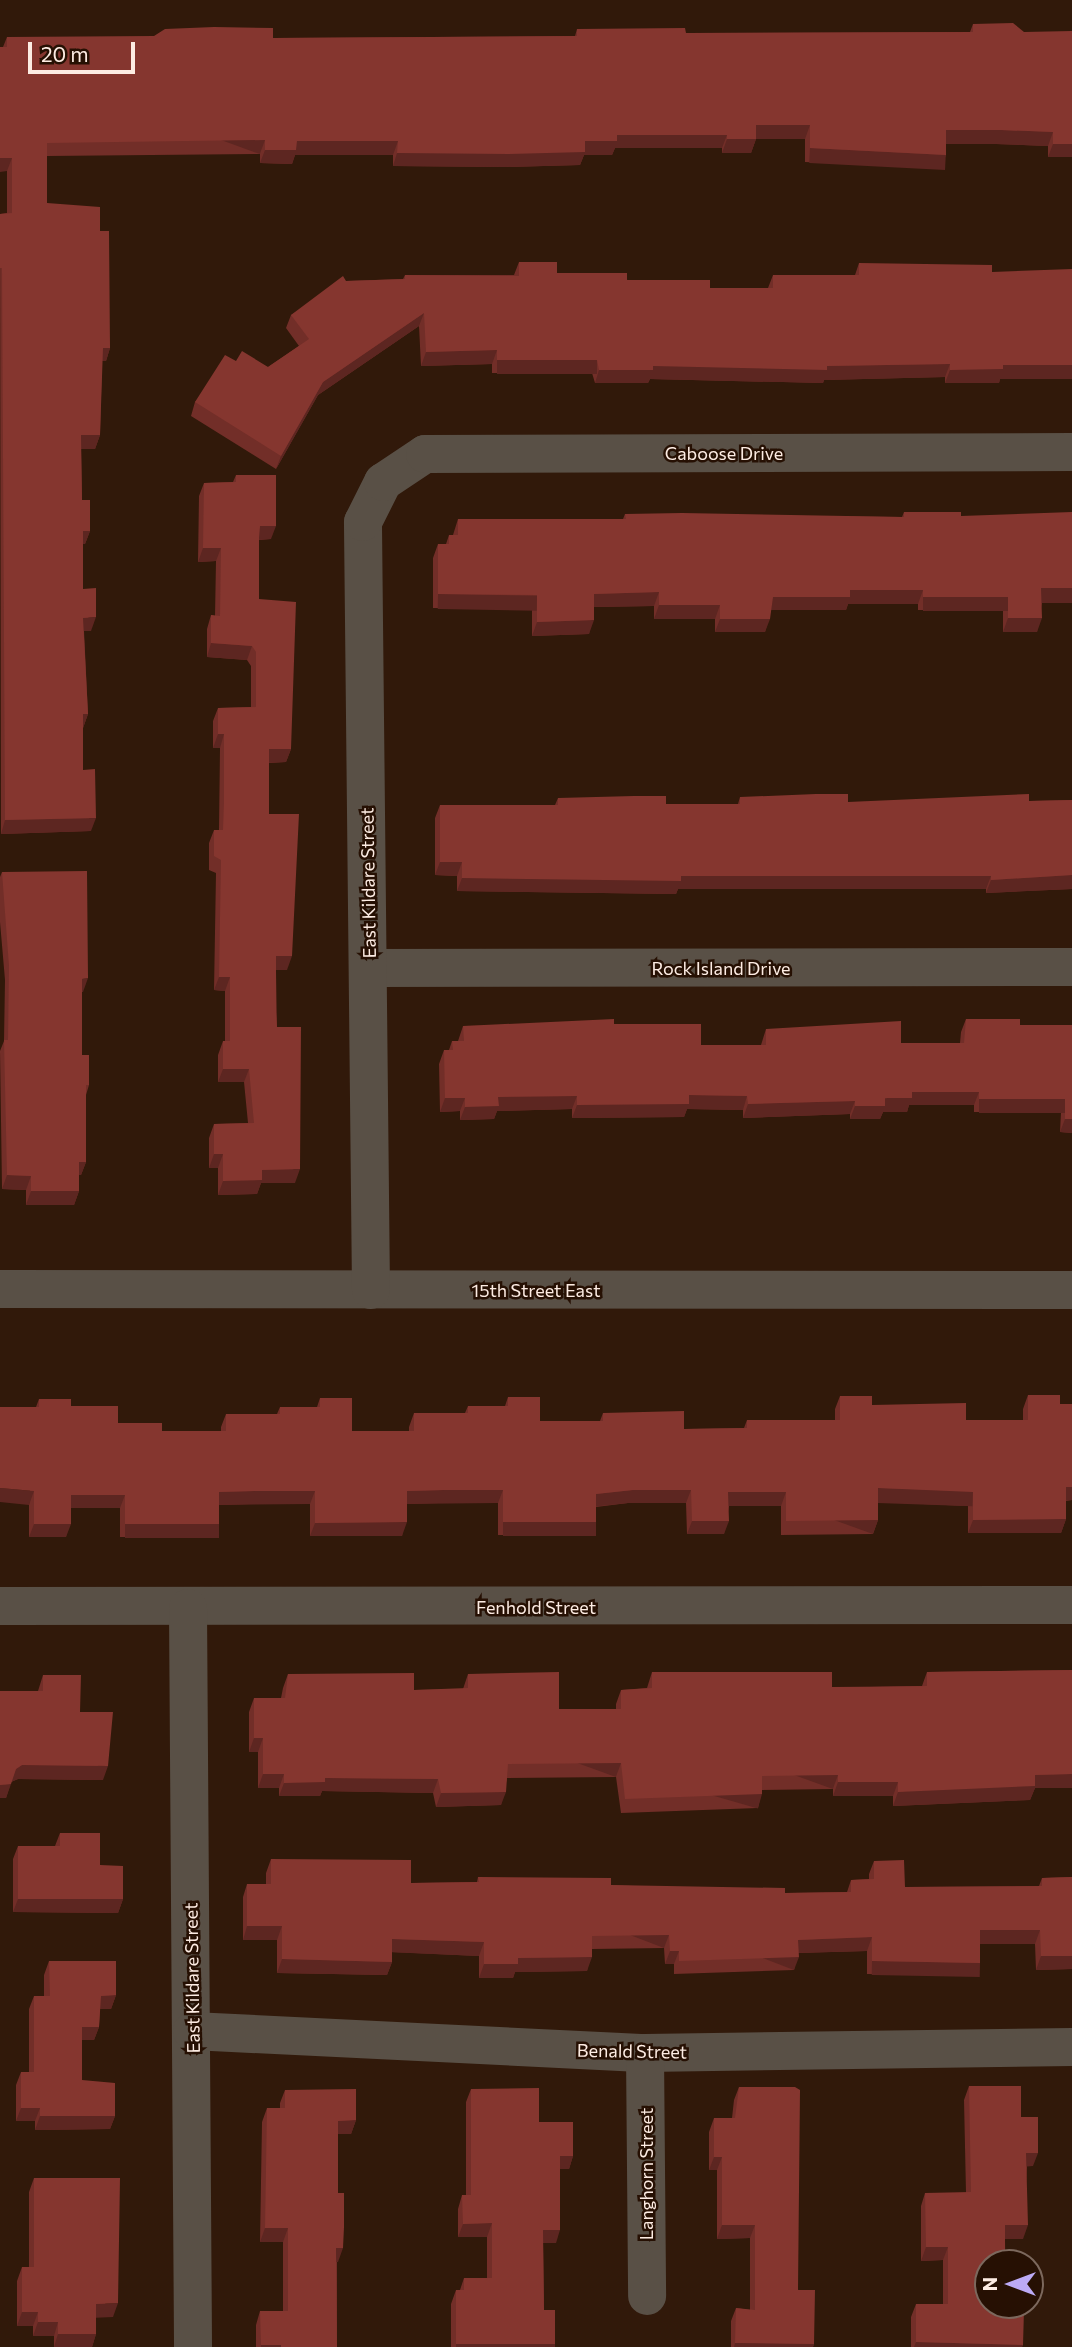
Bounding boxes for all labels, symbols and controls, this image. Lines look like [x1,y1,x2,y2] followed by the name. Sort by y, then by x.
[32,28,138,72] scale bar
[41,41,89,66] text: 20 m
[665,442,783,464] street label: Caboose Drive
[356,807,380,959] street label: East Kildare Street
[651,957,791,979] street label: Rock Island Drive
[471,1279,601,1301] street label: 15th Street East
[476,1596,596,1618] street label: Fenhold Street
[180,1902,204,2054] street label: East Kildare Street
[577,2039,687,2063] street label: Benald Street
[635,2108,657,2240] street label: Langhorn Street
[974,2249,1044,2319] north arrow
[978,2277,1001,2291] text: N

